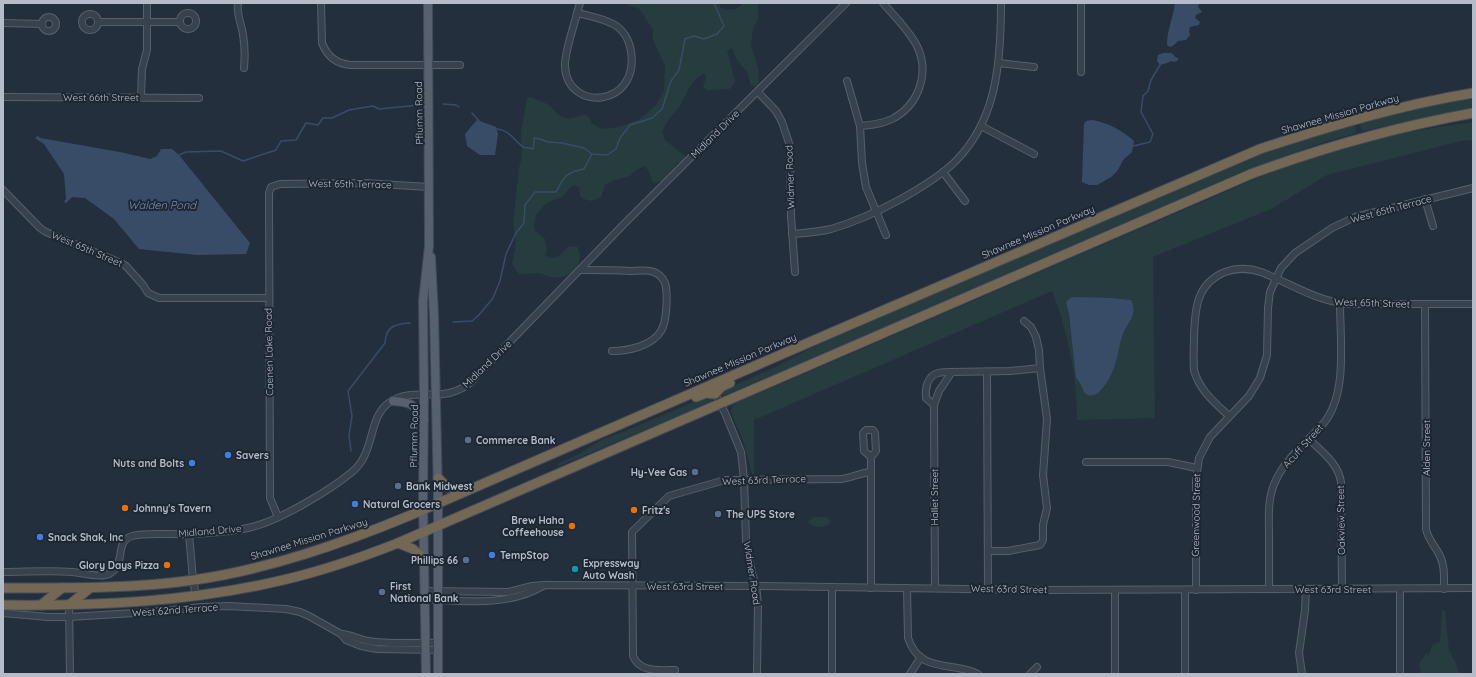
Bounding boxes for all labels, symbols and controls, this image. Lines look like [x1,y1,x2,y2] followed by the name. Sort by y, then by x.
[412,81,426,145] street label: Pflumm Road
[63,91,140,104] street label: West 66th Street
[1280,91,1400,137] street label: Shawnee Mission Parkway
[688,107,742,161] street label: Midland Drive
[782,145,798,209] street label: Widmer Road
[308,177,392,191] street label: West 65th Terrace
[1349,192,1433,226] street label: West 65th Terrace
[128,198,197,212] water label: Walden Pond
[979,202,1097,262] street label: Shawnee Mission Parkway
[50,228,125,270] street label: West 65th Street
[1334,295,1411,311] street label: West 65th Street
[262,308,276,396] street label: Caenen Lake Road
[681,330,799,390] street label: Shawnee Mission Parkway
[460,337,515,391] street label: Midland Drive
[407,404,421,468] street label: Pflumm Road
[1420,419,1433,476] street label: Alden Street
[1280,421,1327,471] street label: Acuff Street
[476,434,556,447] place label: Commerce Bank
[463,435,473,445] marker: Commerce Bank
[236,449,269,462] place label: Savers
[223,450,233,460] marker: Savers
[113,457,184,470] place label: Nuts and Bolts
[187,458,197,468] marker: Nuts and Bolts
[631,466,687,479] place label: Hy-Vee Gas
[690,467,700,477] marker: Hy-Vee Gas
[928,468,941,525] street label: Hallet Street
[722,472,807,488] street label: West 63rd Terrace
[1189,473,1203,557] street label: Greenwood Street
[406,480,473,493] place label: Bank Midwest
[393,481,403,491] marker: Bank Midwest
[1334,484,1348,555] street label: Oakview Street
[363,498,440,511] place label: Natural Grocers
[350,499,360,509] marker: Natural Grocers
[133,502,211,515] place label: Johnny's Tavern
[120,503,130,513] marker: Johnny's Tavern
[642,504,670,517] place label: Fritz's
[629,505,639,515] marker: Fritz's
[726,508,795,521] place label: The UPS Store
[713,509,723,519] marker: The UPS Store
[502,514,564,539] place label: Brew Haha Coffeehouse
[249,515,369,563] street label: Shawnee Mission Parkway
[567,521,577,531] marker: Brew Haha Coffeehouse
[178,522,243,540] street label: Midland Drive
[48,531,123,544] place label: Snack Shak, Inc
[35,532,45,542] marker: Snack Shak, Inc
[741,540,763,606] street label: Widmer Road
[500,549,549,562] place label: TempStop
[487,550,497,560] marker: TempStop
[411,554,458,567] place label: Phillips 66
[461,555,471,565] marker: Phillips 66
[583,557,640,582] place label: Expressway Auto Wash
[79,559,159,572] place label: Glory Days Pizza
[162,560,172,570] marker: Glory Days Pizza
[570,564,580,574] marker: Expressway Auto Wash
[390,580,459,605] place label: First National Bank
[647,580,724,593] street label: West 63rd Street
[971,582,1048,596] street label: West 63rd Street
[1295,583,1372,596] street label: West 63rd Street
[377,587,387,597] marker: First National Bank
[131,600,219,619] street label: West 62nd Terrace

